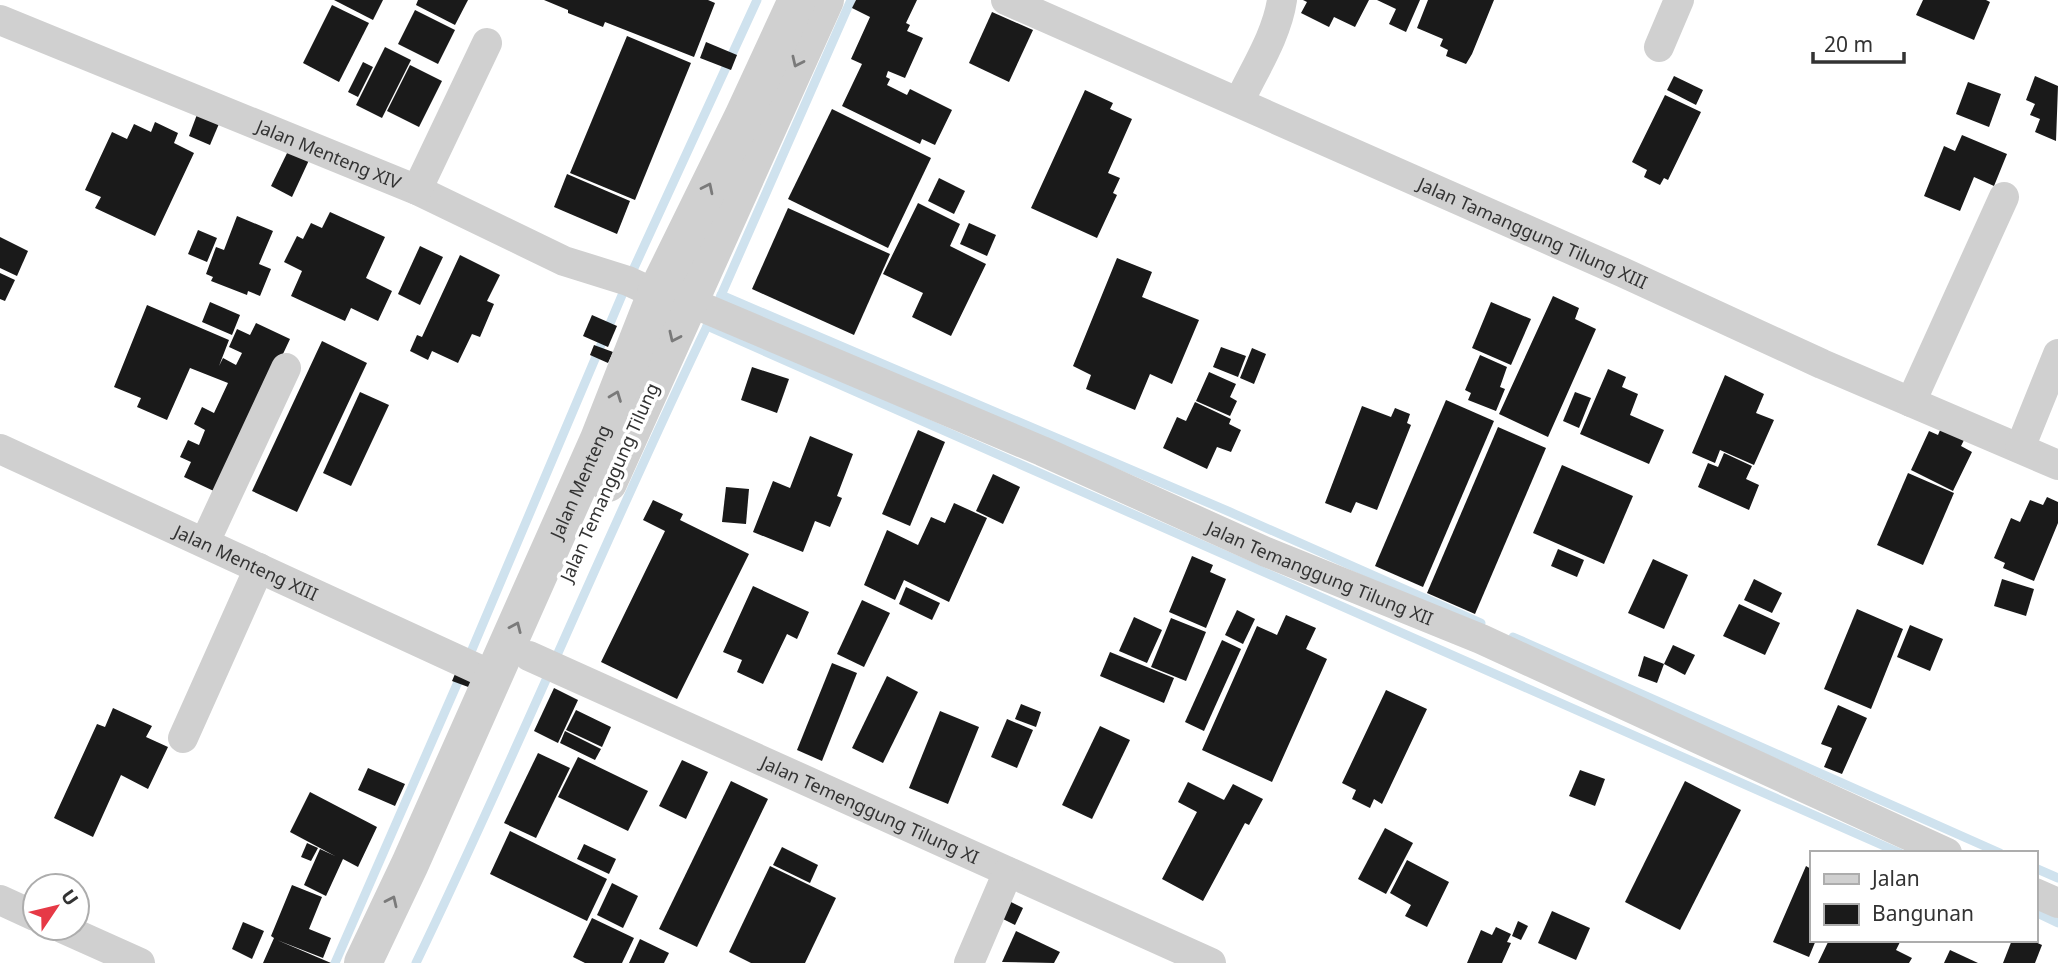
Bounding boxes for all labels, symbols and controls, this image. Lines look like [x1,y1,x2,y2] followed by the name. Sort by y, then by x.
[1813,21,1904,65] scale bar
[1824,30,1873,58] text: 20 m
[791,55,805,67] one-way arrow
[251,113,405,194] street label: Jalan Menteng XIV
[1412,171,1652,294] street label: Jalan Tamanggung Tilung XIII
[700,183,714,195] one-way arrow
[669,330,683,342] one-way arrow
[553,379,664,587] street label: Jalan Temanggung Tilung
[608,390,622,402] one-way arrow
[543,421,615,544] street label: Jalan Menteng
[1201,514,1437,630] street label: Jalan Temanggung Tilung XII
[169,518,322,606] street label: Jalan Menteng XIII
[508,622,522,634] one-way arrow
[755,749,983,869] street label: Jalan Temenggung Tilung XI
[1810,851,2037,942] legend
[1870,864,1920,892] text: Jalan
[21,872,91,942] north arrow
[55,884,85,911] text: U
[384,896,398,908] one-way arrow
[1872,899,1974,927] text: Bangunan

